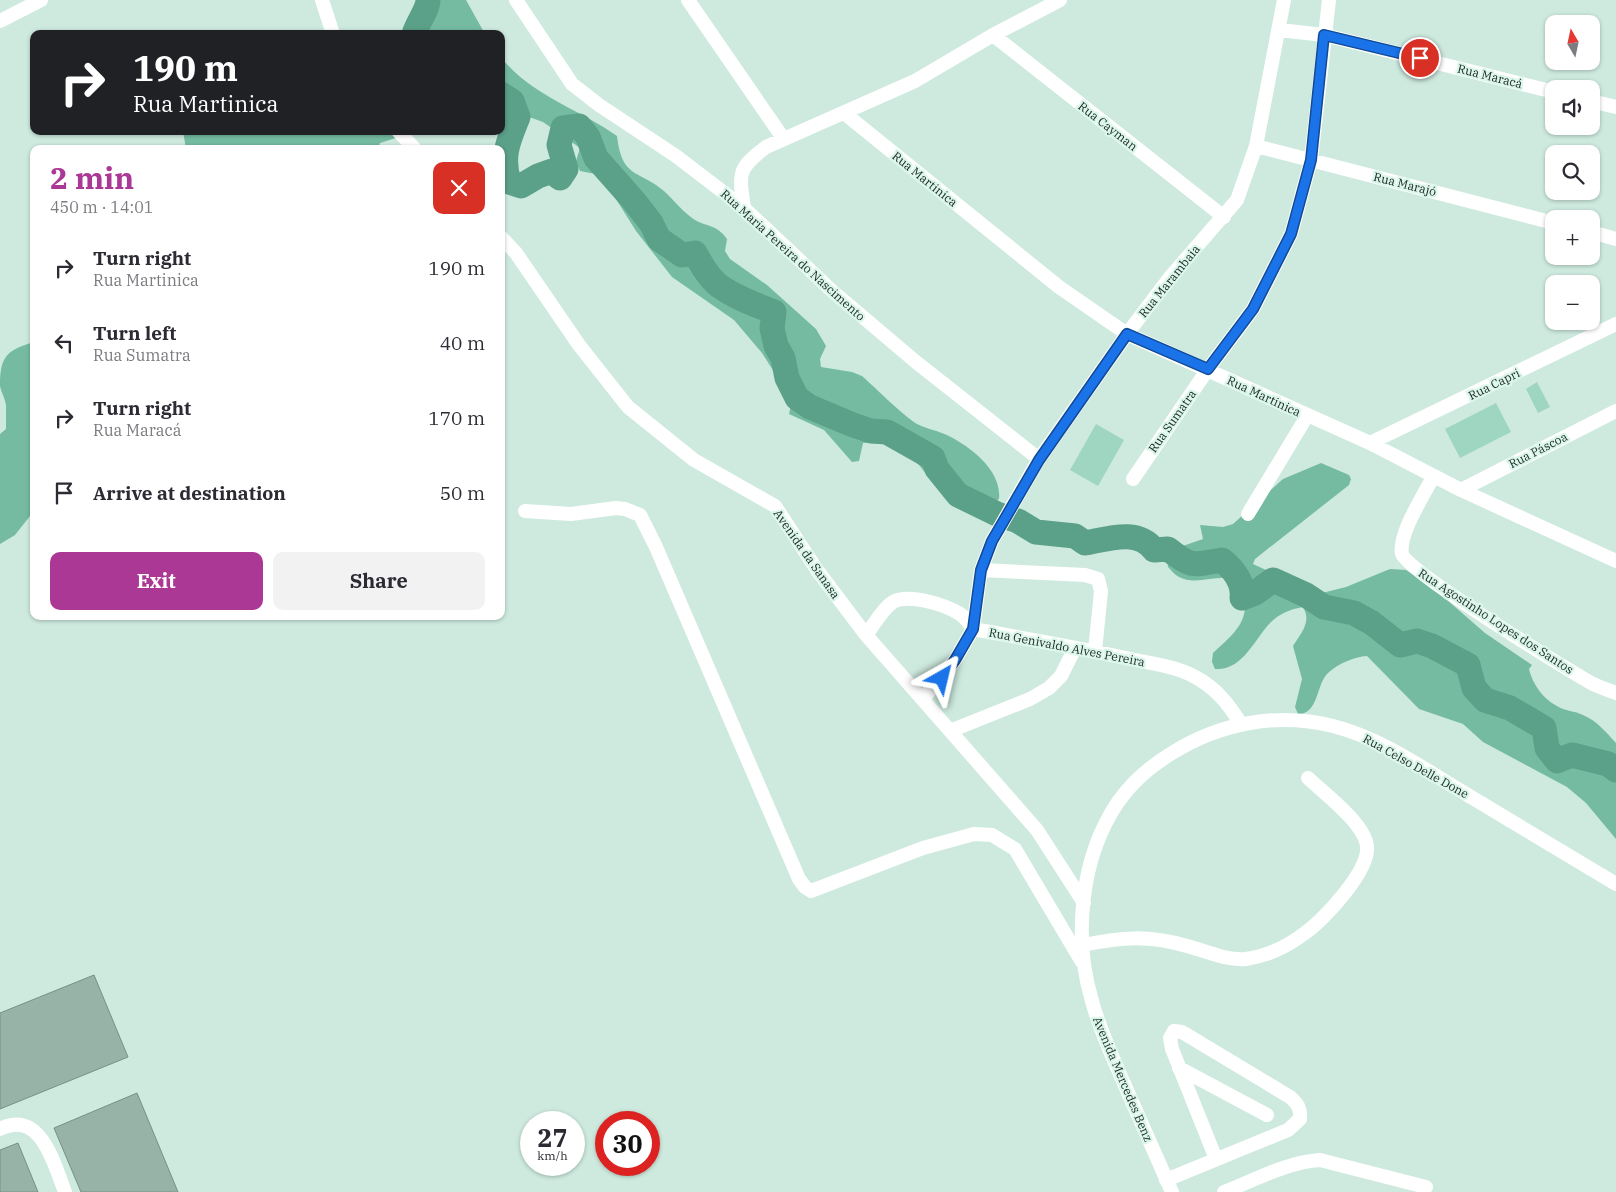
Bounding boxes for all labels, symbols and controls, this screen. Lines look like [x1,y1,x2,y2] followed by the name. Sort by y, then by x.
[1545,15,1600,70] north arrow
[1545,15,1600,330] map controls
[1399,37,1441,79] pin
[1406,44,1434,72] icon: arrive
[133,45,238,91] text: 190 m
[50,50,115,115] icon: right
[1456,61,1524,91] street label: Rua Maracá
[1545,80,1600,135] button: sound
[133,89,279,118] text: Rua Martinica
[1075,98,1141,154] street label: Rua Cayman
[1545,145,1600,200] button: search
[889,148,961,210] street label: Rua Martinica
[50,158,134,197] text: 2 min
[433,162,485,214] button: close
[1372,169,1438,199] street label: Rua Marajó
[718,186,868,324] street label: Rua Maria Pereira do Nascimento
[50,197,153,217] text: 450 m · 14:01
[1545,210,1600,265] button: +
[1135,241,1203,320] street label: Rua Marambaia
[93,246,191,270] text: Turn right
[50,254,78,282] icon: right
[428,256,485,280] text: 190 m
[93,270,199,290] text: Rua Martinica
[1545,275,1600,330] button: −
[93,321,176,345] text: Turn left
[50,329,78,357] icon: left
[440,331,485,355] text: 40 m
[93,345,191,365] text: Rua Sumatra
[1466,365,1522,403] street label: Rua Capri
[1225,372,1304,420] street label: Rua Martinica
[1145,386,1199,455] street label: Rua Sumatra
[93,396,191,420] text: Turn right
[50,404,78,432] icon: right
[428,406,485,430] text: 170 m
[93,420,181,440] text: Rua Maracá
[1506,429,1570,471] street label: Rua Páscoa
[50,479,78,507] icon: arrive
[93,481,286,505] text: Arrive at destination
[440,481,485,505] text: 50 m
[771,506,844,602] street label: Avenida da Sanasa
[50,552,263,610] button: Exit
[273,552,485,610] button: Share
[1416,565,1577,677] street label: Rua Agostinho Lopes dos Santos
[988,624,1147,670] street label: Rua Genivaldo Alves Pereira
[915,651,967,703] position arrow
[1361,731,1471,801] street label: Rua Celso Delle Done
[1090,1014,1156,1144] street label: Avenida Mercedes Benz
[595,1111,660,1176] speed limit sign: 30
[537,1121,568,1154] text: 27
[537,1148,568,1163] text: km/h

